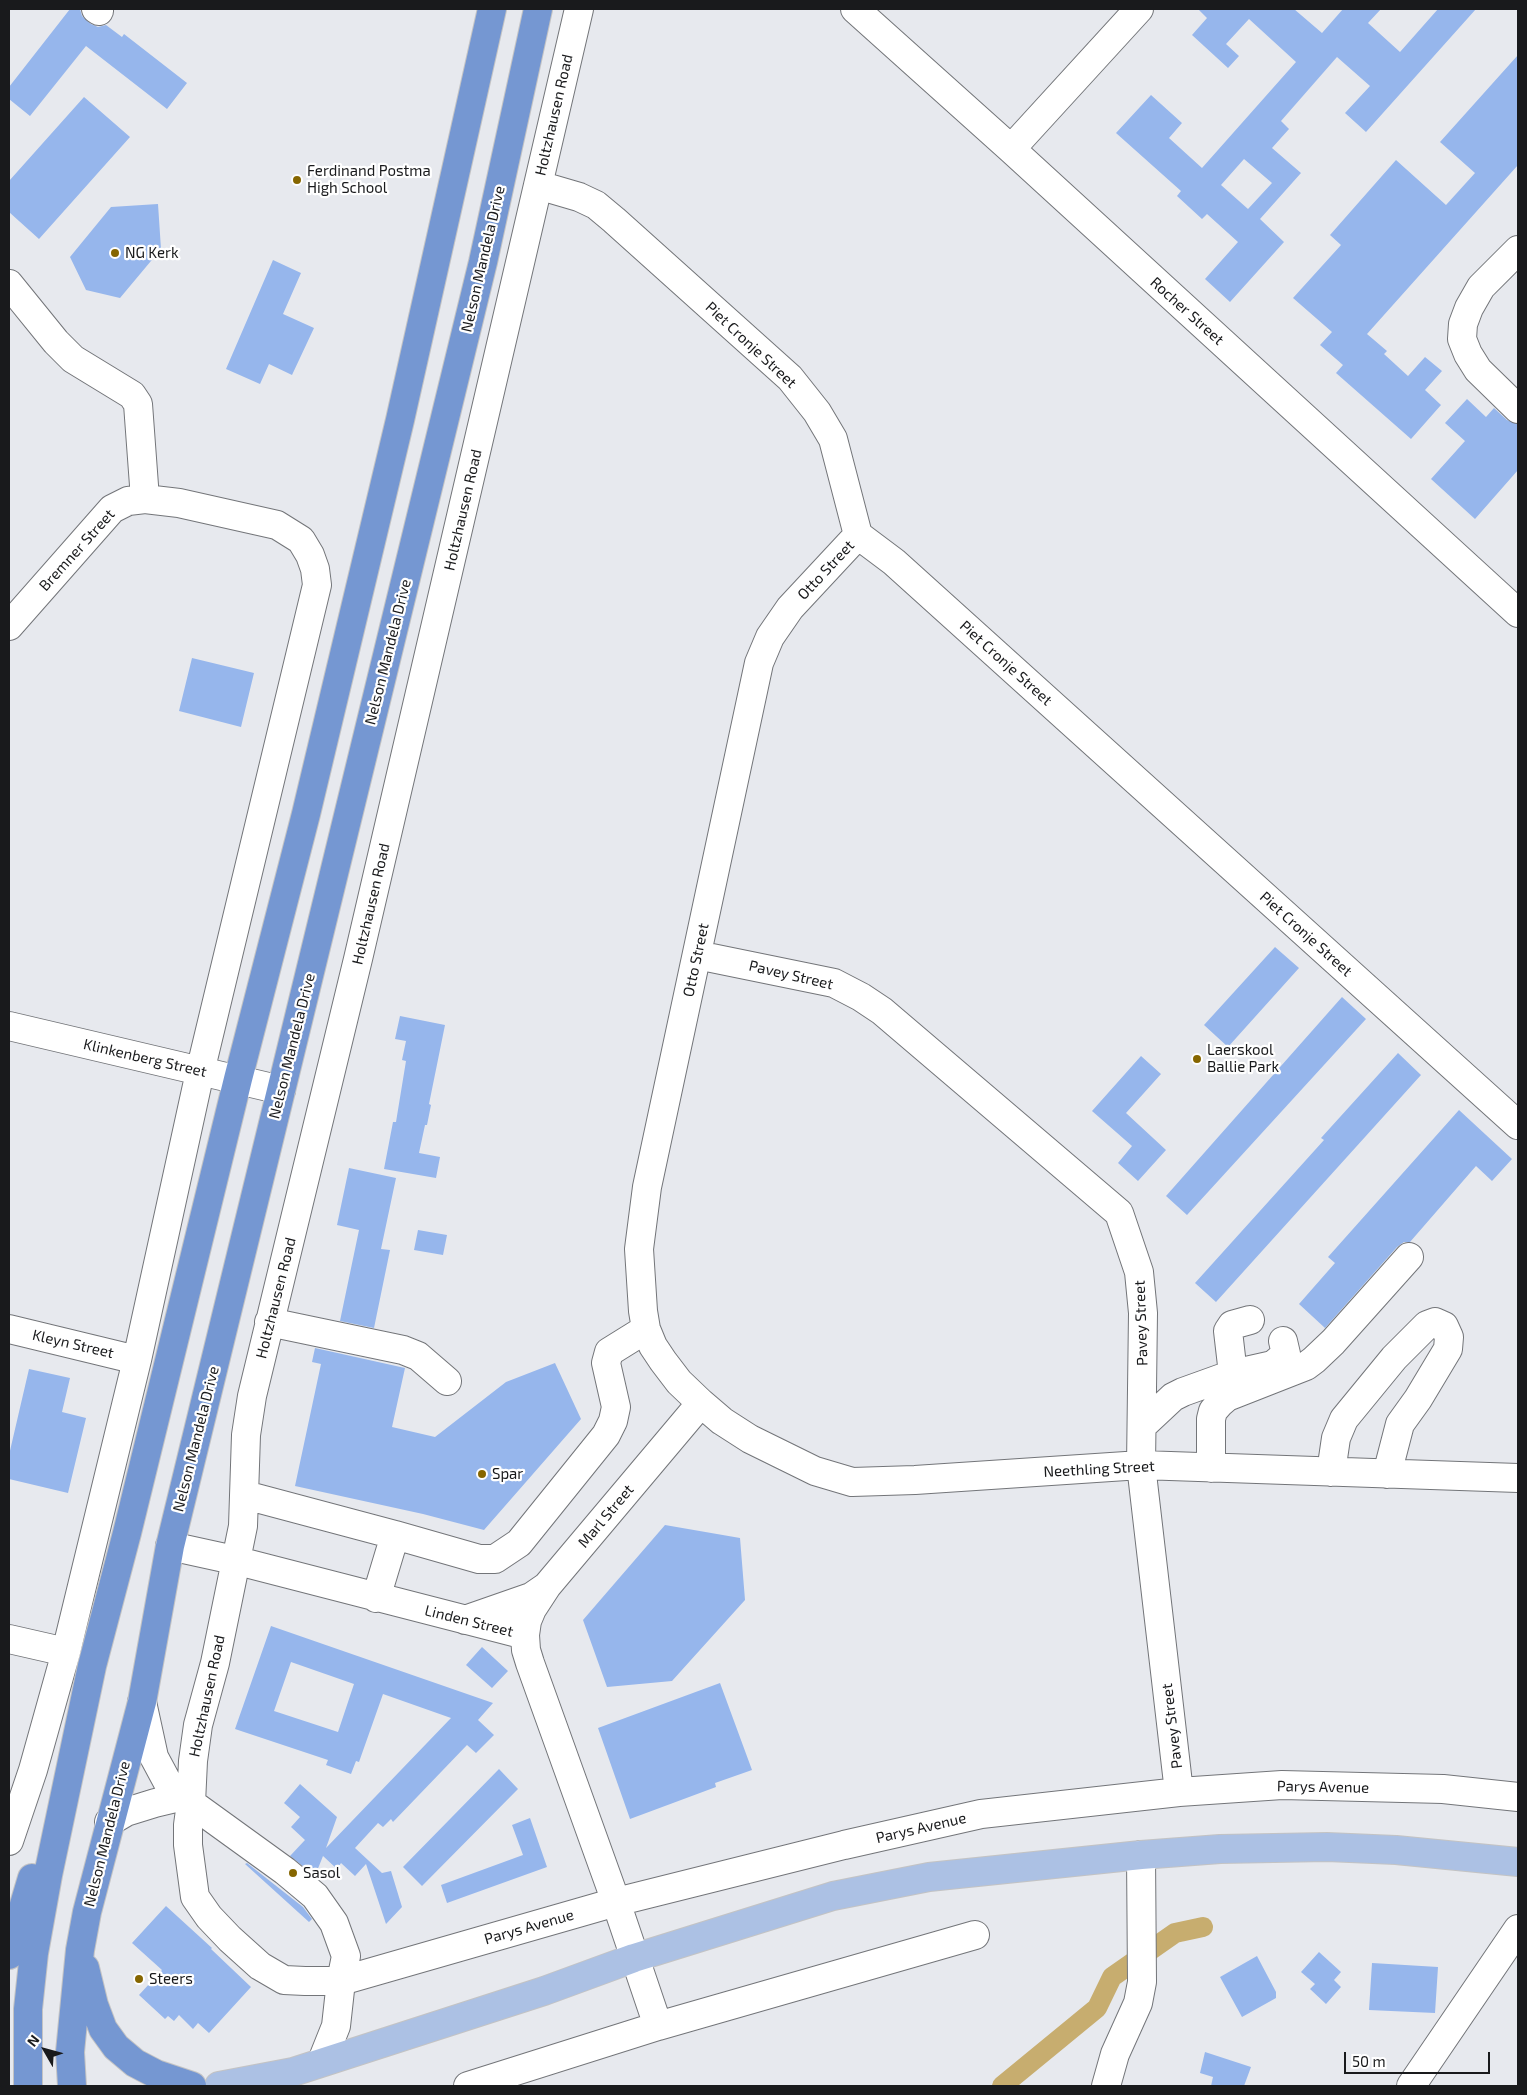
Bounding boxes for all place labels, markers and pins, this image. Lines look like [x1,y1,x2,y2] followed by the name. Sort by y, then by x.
[307,162,431,197] place label: Ferdinand Postma High School
[291,174,303,186] marker: Ferdinand Postma High School
[125,244,179,262] place label: NG Kerk
[109,247,121,259] marker: NG Kerk
[1207,1041,1279,1076] place label: Laerskool Ballie Park
[1191,1053,1203,1065] marker: Laerskool Ballie Park
[492,1465,523,1483] place label: Spar
[476,1468,488,1480] marker: Spar
[303,1864,340,1882] place label: Sasol
[287,1867,299,1879] marker: Sasol
[149,1970,193,1988] place label: Steers
[133,1973,145,1985] marker: Steers

